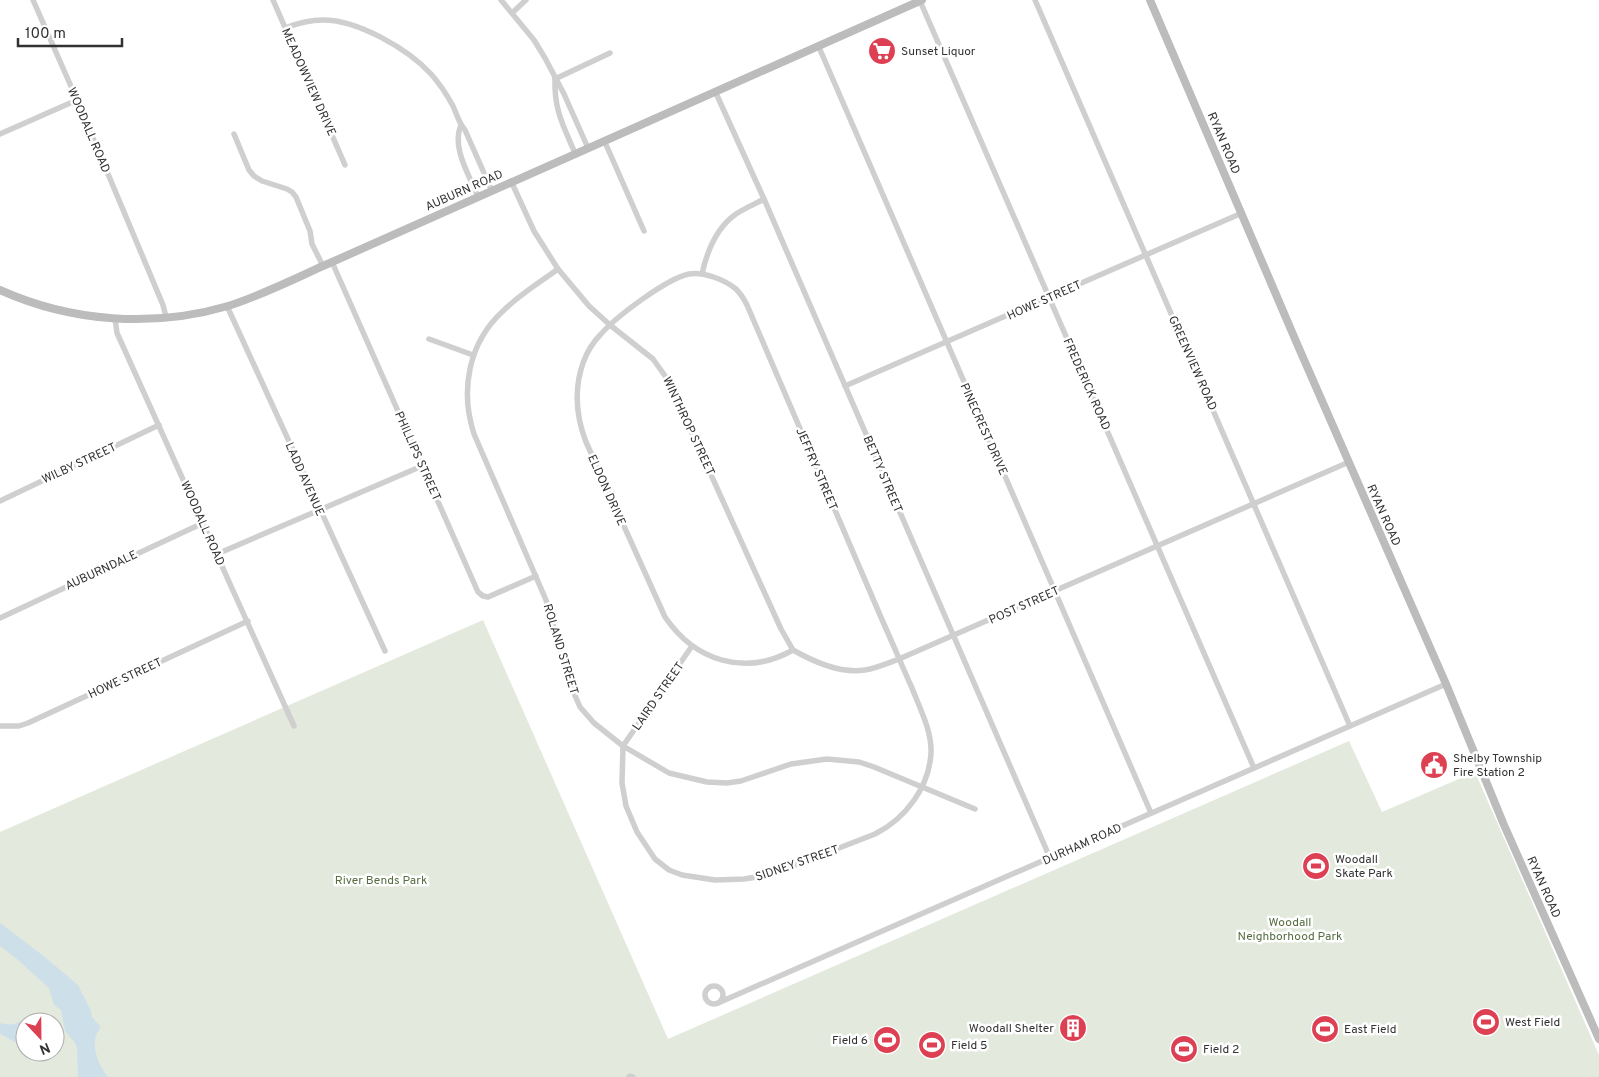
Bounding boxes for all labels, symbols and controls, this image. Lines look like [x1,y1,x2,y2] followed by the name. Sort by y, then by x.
[18,15,121,47] scale bar
[25,25,66,44] text: 100 m
[277,26,339,139] street label: MEADOWVIEW DRIVE
[867,36,897,66] supermarket icon: Sunset Liquor
[901,44,976,60] place label: Sunset Liquor
[63,85,113,176] street label: WOODALL ROAD
[1203,110,1243,177] street label: RYAN ROAD
[423,167,506,215] street label: AUBURN ROAD
[1005,277,1084,324] street label: HOWE STREET
[1164,314,1220,413] street label: GREENVIEW ROAD
[1059,336,1114,433] street label: FREDERICK ROAD
[658,374,718,478] street label: WINTHROP STREET
[956,381,1011,478] street label: PINECREST DRIVE
[390,409,444,504] street label: PHILLIPS STREET
[791,426,841,513] street label: JEFFRY STREET
[859,433,905,515] street label: BETTY STREET
[40,440,119,488] street label: WILBY STREET
[281,440,328,519] street label: LADD AVENUE
[583,452,629,529] street label: ELDON DRIVE
[176,478,228,568] street label: WOODALL ROAD
[1362,482,1404,549] street label: RYAN ROAD
[63,547,140,595] street label: AUBURNDALE
[987,583,1062,629] street label: POST STREET
[539,602,581,697] street label: ROLAND STREET
[86,655,165,703] street label: HOWE STREET
[629,659,688,734] street label: LAIRD STREET
[1419,750,1449,780] public building icon: Shelby Township Fire Station 2
[1453,751,1542,781] place label: Shelby Township Fire Station 2
[1040,820,1125,870] street label: DURHAM ROAD
[753,842,841,886] street label: SIDNEY STREET
[1301,851,1331,881] sports icon: Woodall Skate Park
[1335,852,1393,882] place label: Woodall Skate Park
[1522,854,1564,921] street label: RYAN ROAD
[335,873,427,889] park label: River Bends Park
[1238,915,1342,945] park label: Woodall Neighborhood Park
[1471,1007,1501,1037] sports icon: West Field
[15,1012,65,1062] north arrow
[1058,1013,1088,1043] building icon: Woodall Shelter
[1310,1014,1340,1044] sports icon: East Field
[1505,1015,1560,1031] place label: West Field
[969,1021,1054,1037] place label: Woodall Shelter
[1344,1022,1396,1038] place label: East Field
[872,1025,902,1055] sports icon: Field 6
[917,1030,947,1060] sports icon: Field 5
[832,1033,868,1049] place label: Field 6
[1169,1034,1199,1064] sports icon: Field 2
[36,1038,52,1057] text: N
[951,1038,987,1054] place label: Field 5
[1203,1042,1239,1058] place label: Field 2

